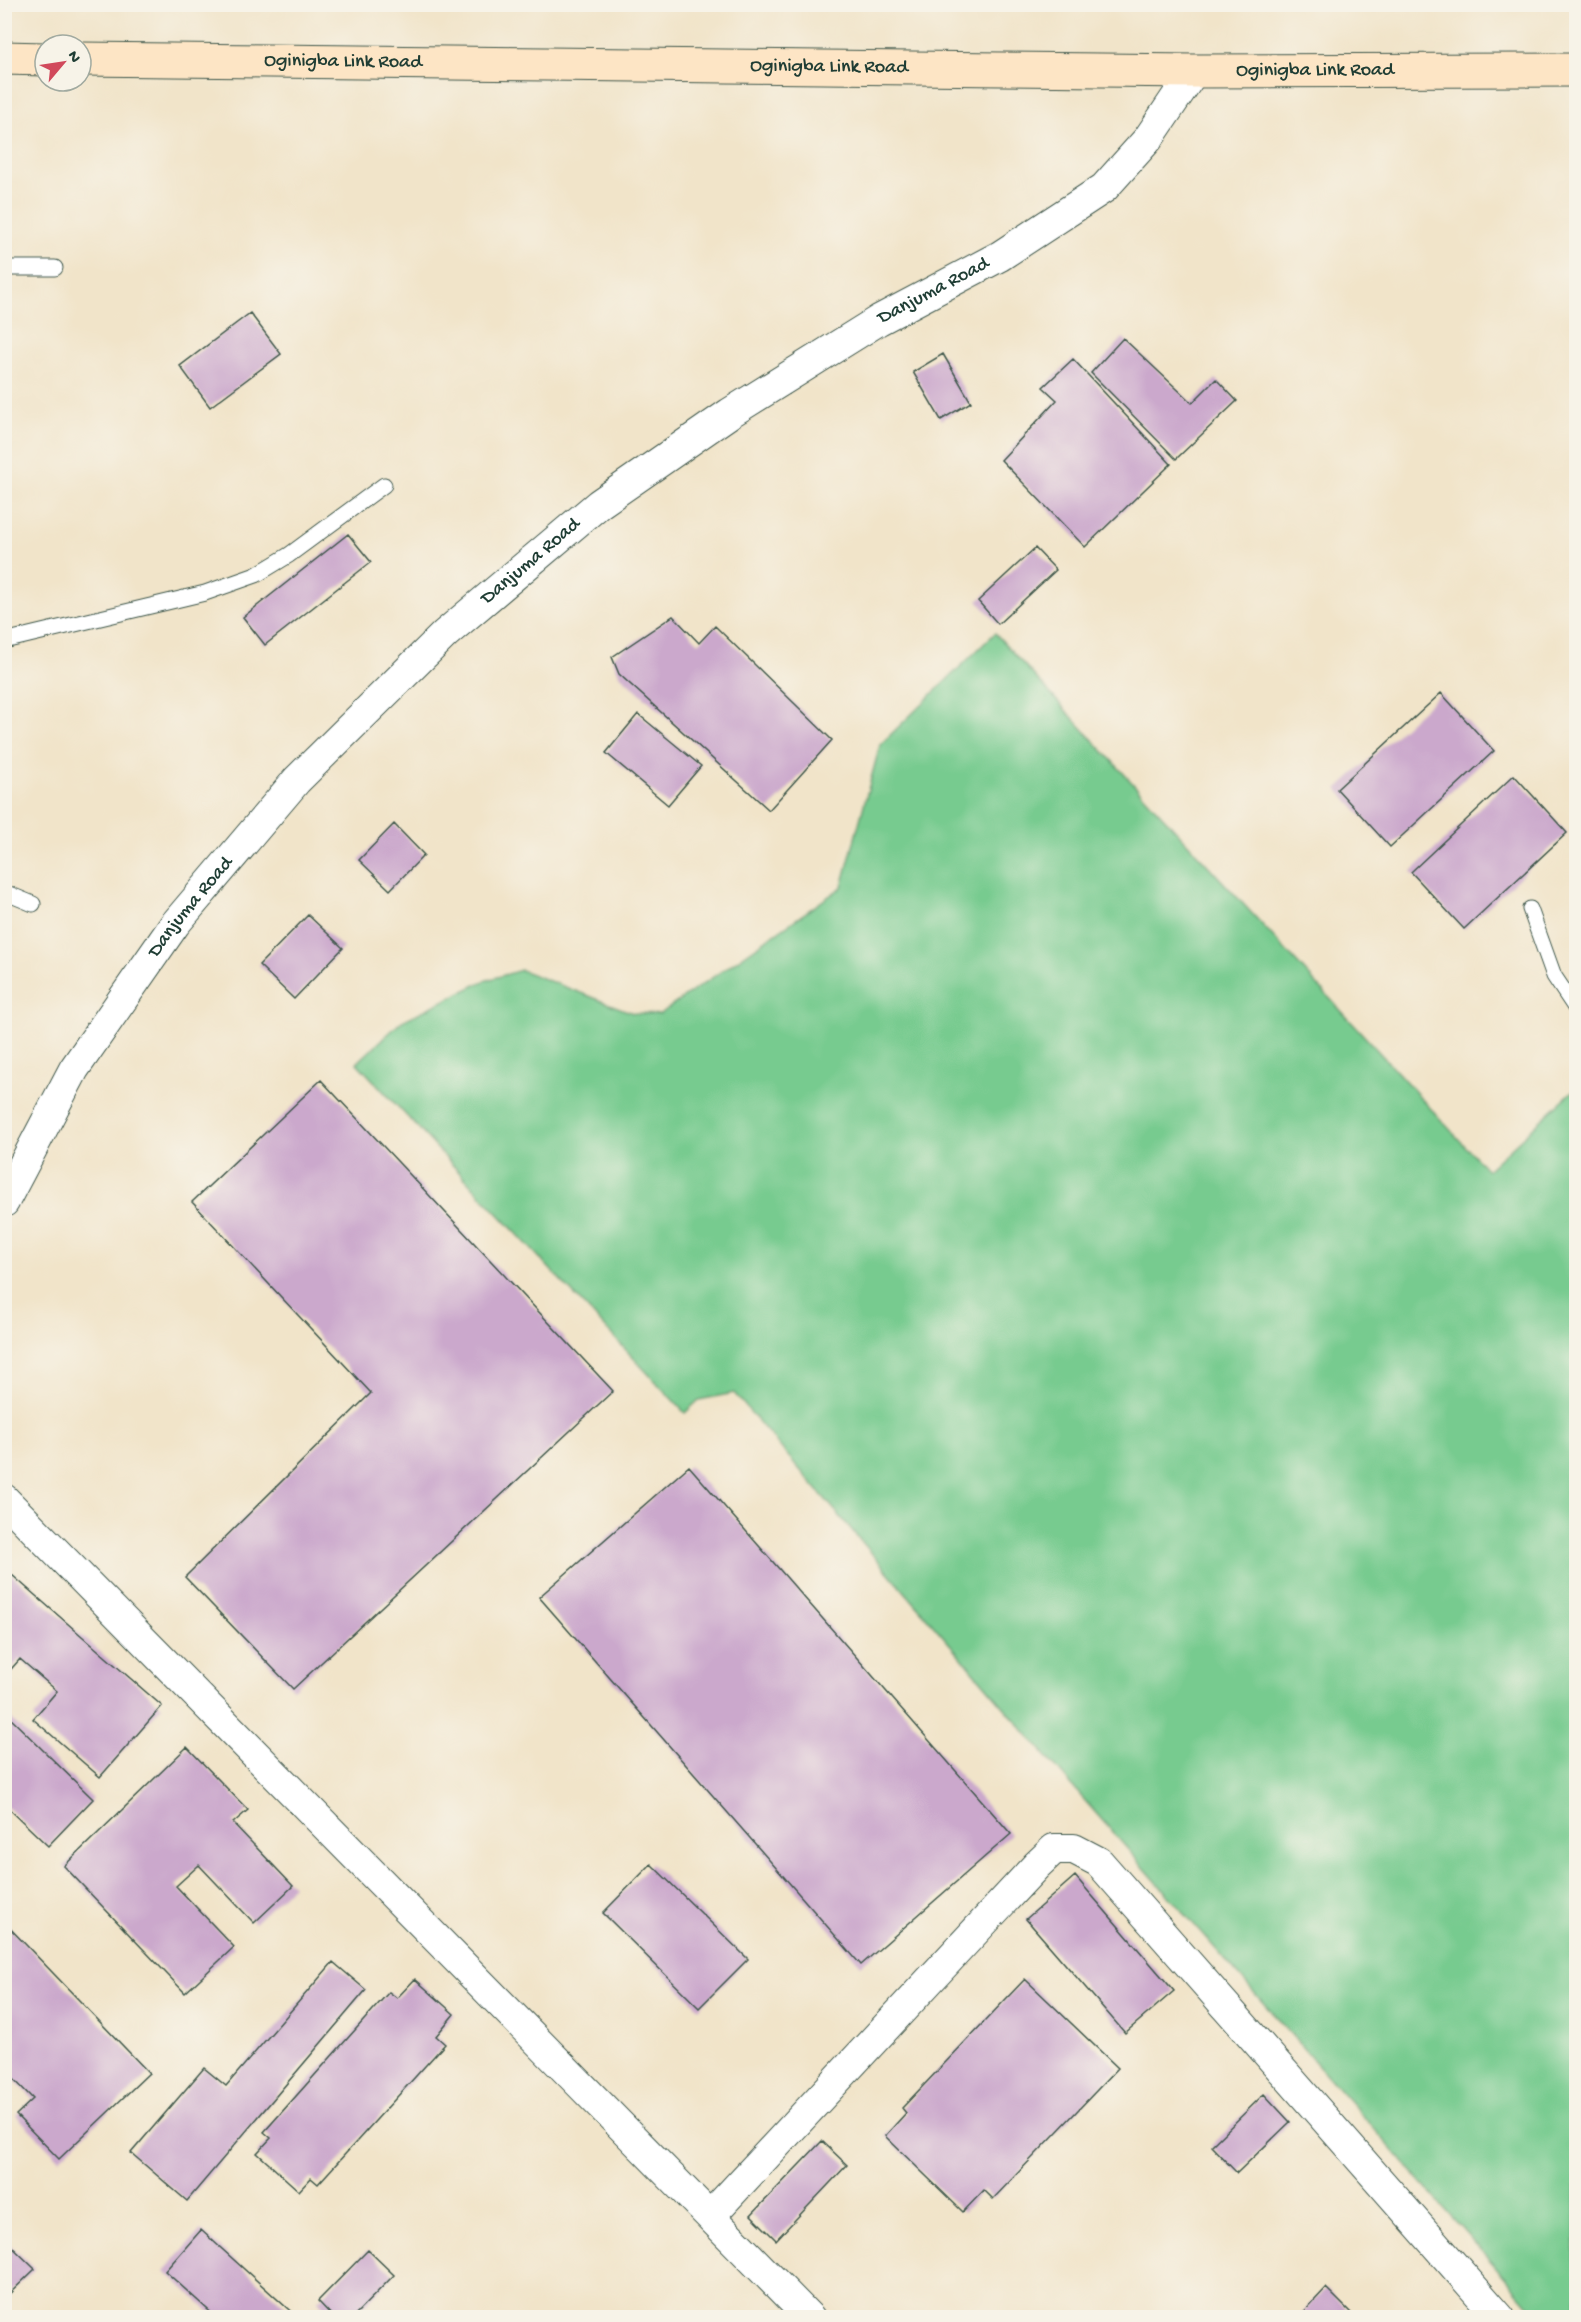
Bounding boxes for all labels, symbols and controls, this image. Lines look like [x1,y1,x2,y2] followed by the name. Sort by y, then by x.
[33,33,93,93] north arrow
[62,48,84,67] text: N
[264,49,424,74] street label: Oginigba Link Road
[750,55,910,79] street label: Oginigba Link Road
[1236,59,1396,82] street label: Oginigba Link Road
[872,251,995,331] street label: Danjuma Road
[475,512,587,611] street label: Danjuma Road
[143,850,240,964] street label: Danjuma Road

